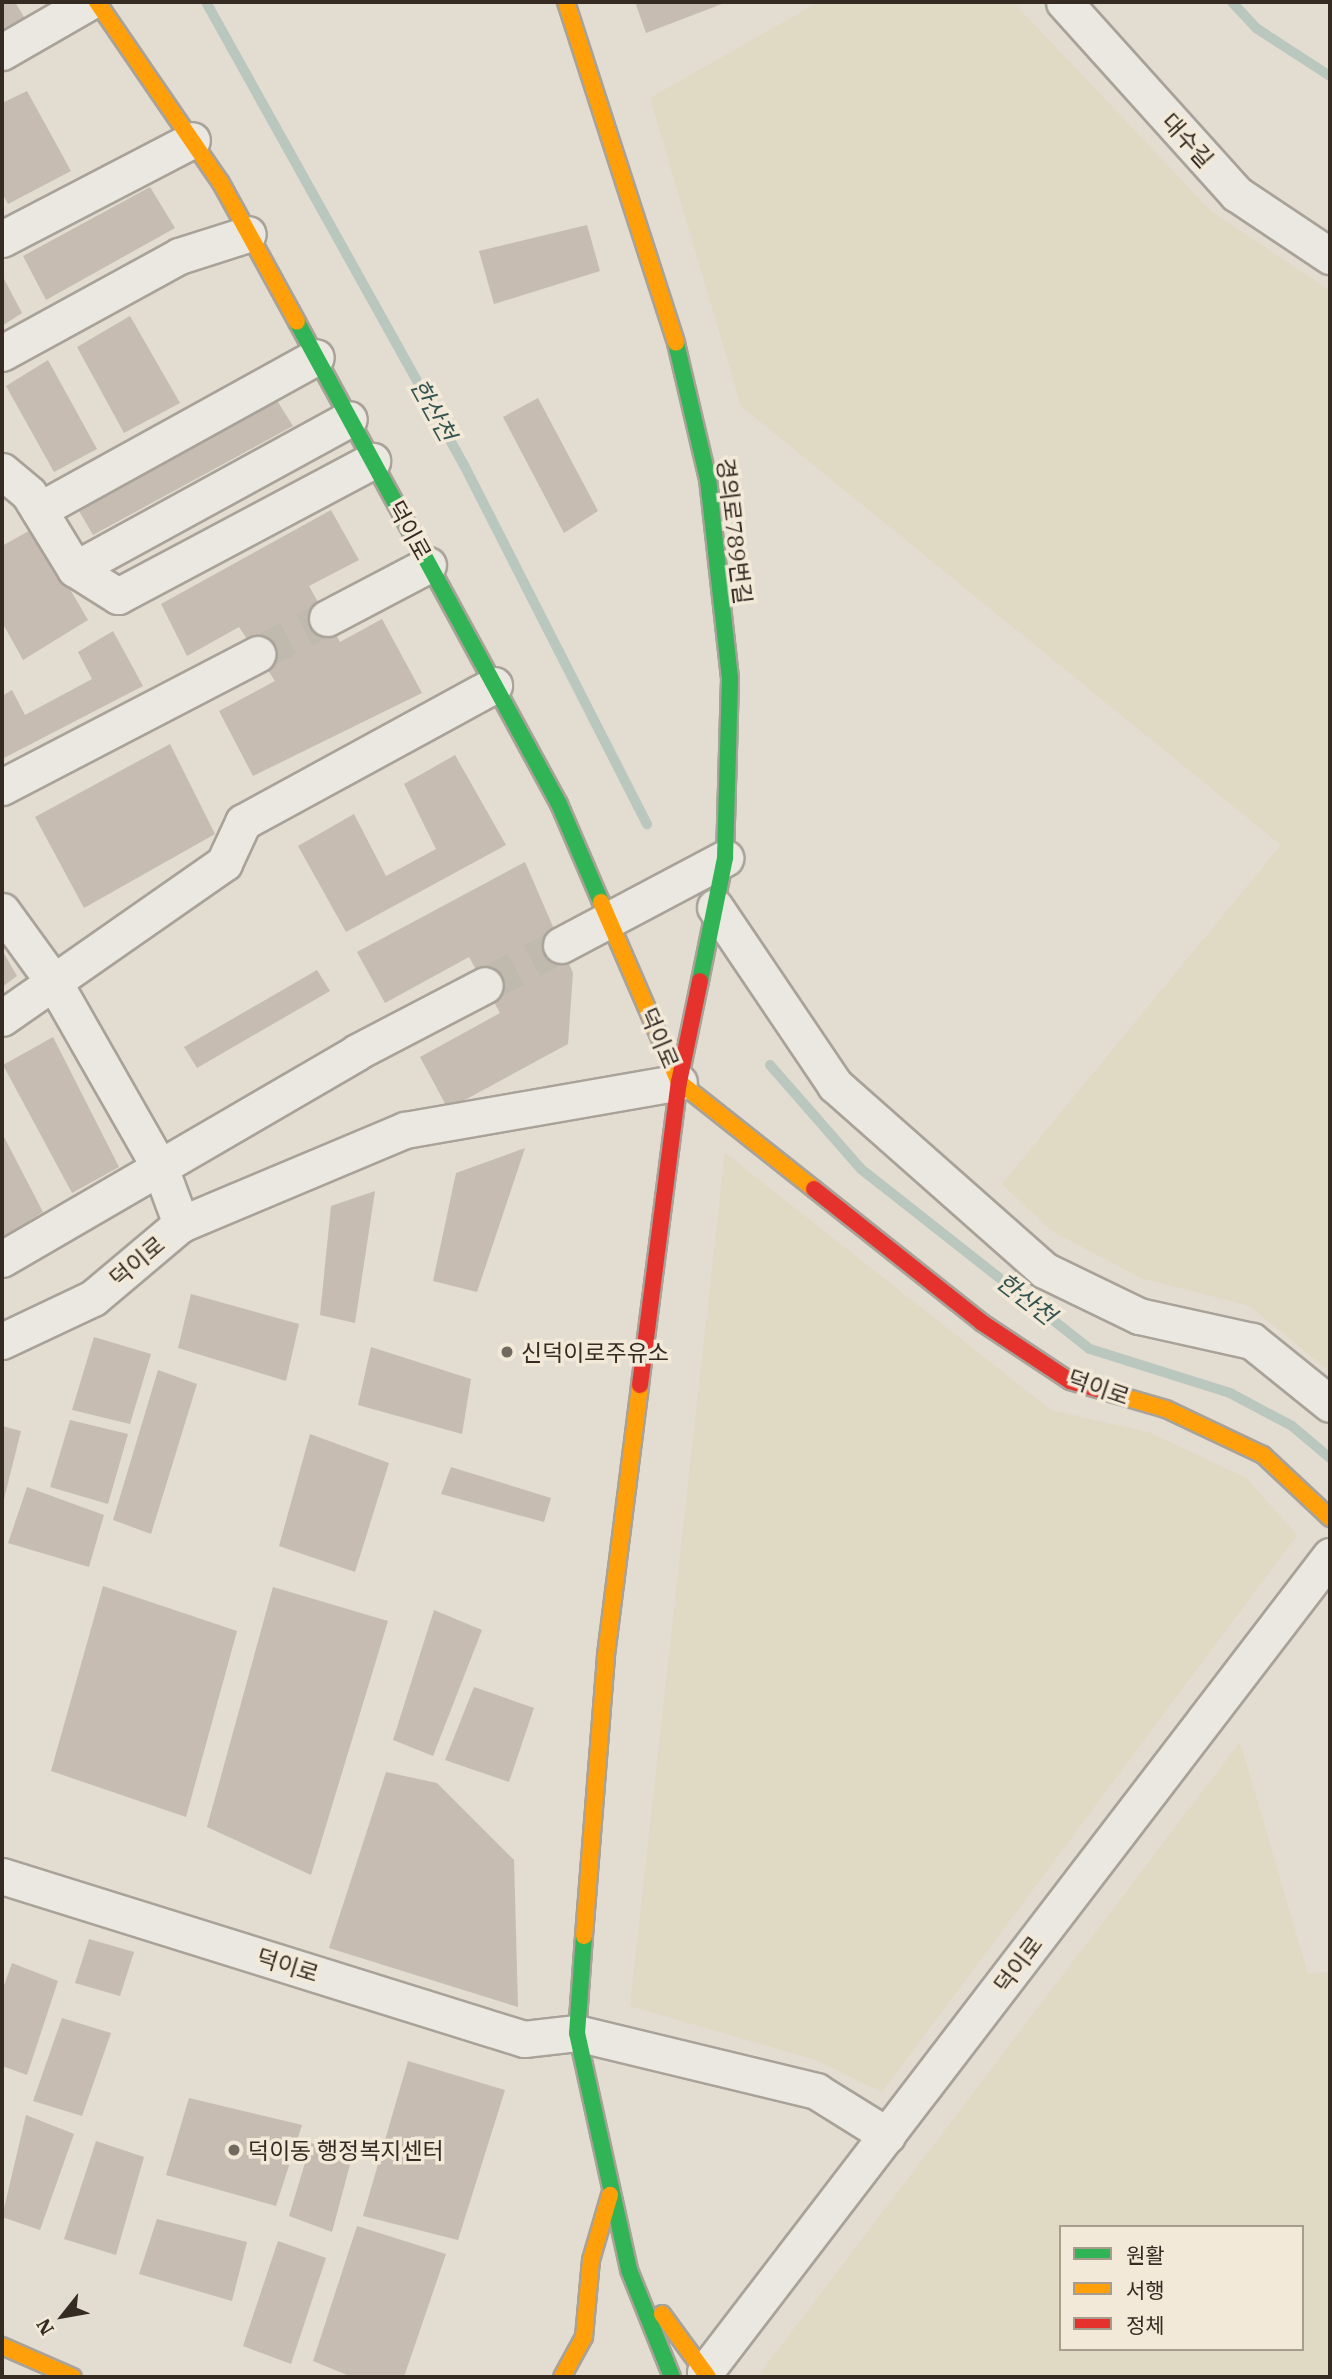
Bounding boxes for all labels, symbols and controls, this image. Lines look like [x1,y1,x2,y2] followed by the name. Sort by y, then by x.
[1157,107,1219,173] street label: 대수길
[404,374,462,446] water label: 한산천
[712,456,758,606] street label: 경의로789번길
[383,496,437,564] street label: 덕이로
[635,1003,685,1073] street label: 덕이로
[104,1230,170,1292] street label: 덕이로
[991,1267,1061,1331] water label: 한산천
[521,1338,669,1366] place label: 신덕이로주유소
[499,1344,515,1360] marker: 신덕이로주유소
[1064,1364,1134,1410] street label: 덕이로
[988,1930,1048,1998] street label: 덕이로
[254,1943,322,1987] street label: 덕이로
[248,2136,444,2164] place label: 덕이동 행정복지센터
[226,2142,242,2158] marker: 덕이동 행정복지센터
[1059,2225,1304,2351] legend
[1126,2241,1165,2269] text: 원활
[1126,2276,1165,2304] text: 서행
[28,2281,98,2351] north arrow
[1126,2311,1165,2339] text: 정체
[31,2314,59,2339] text: N

